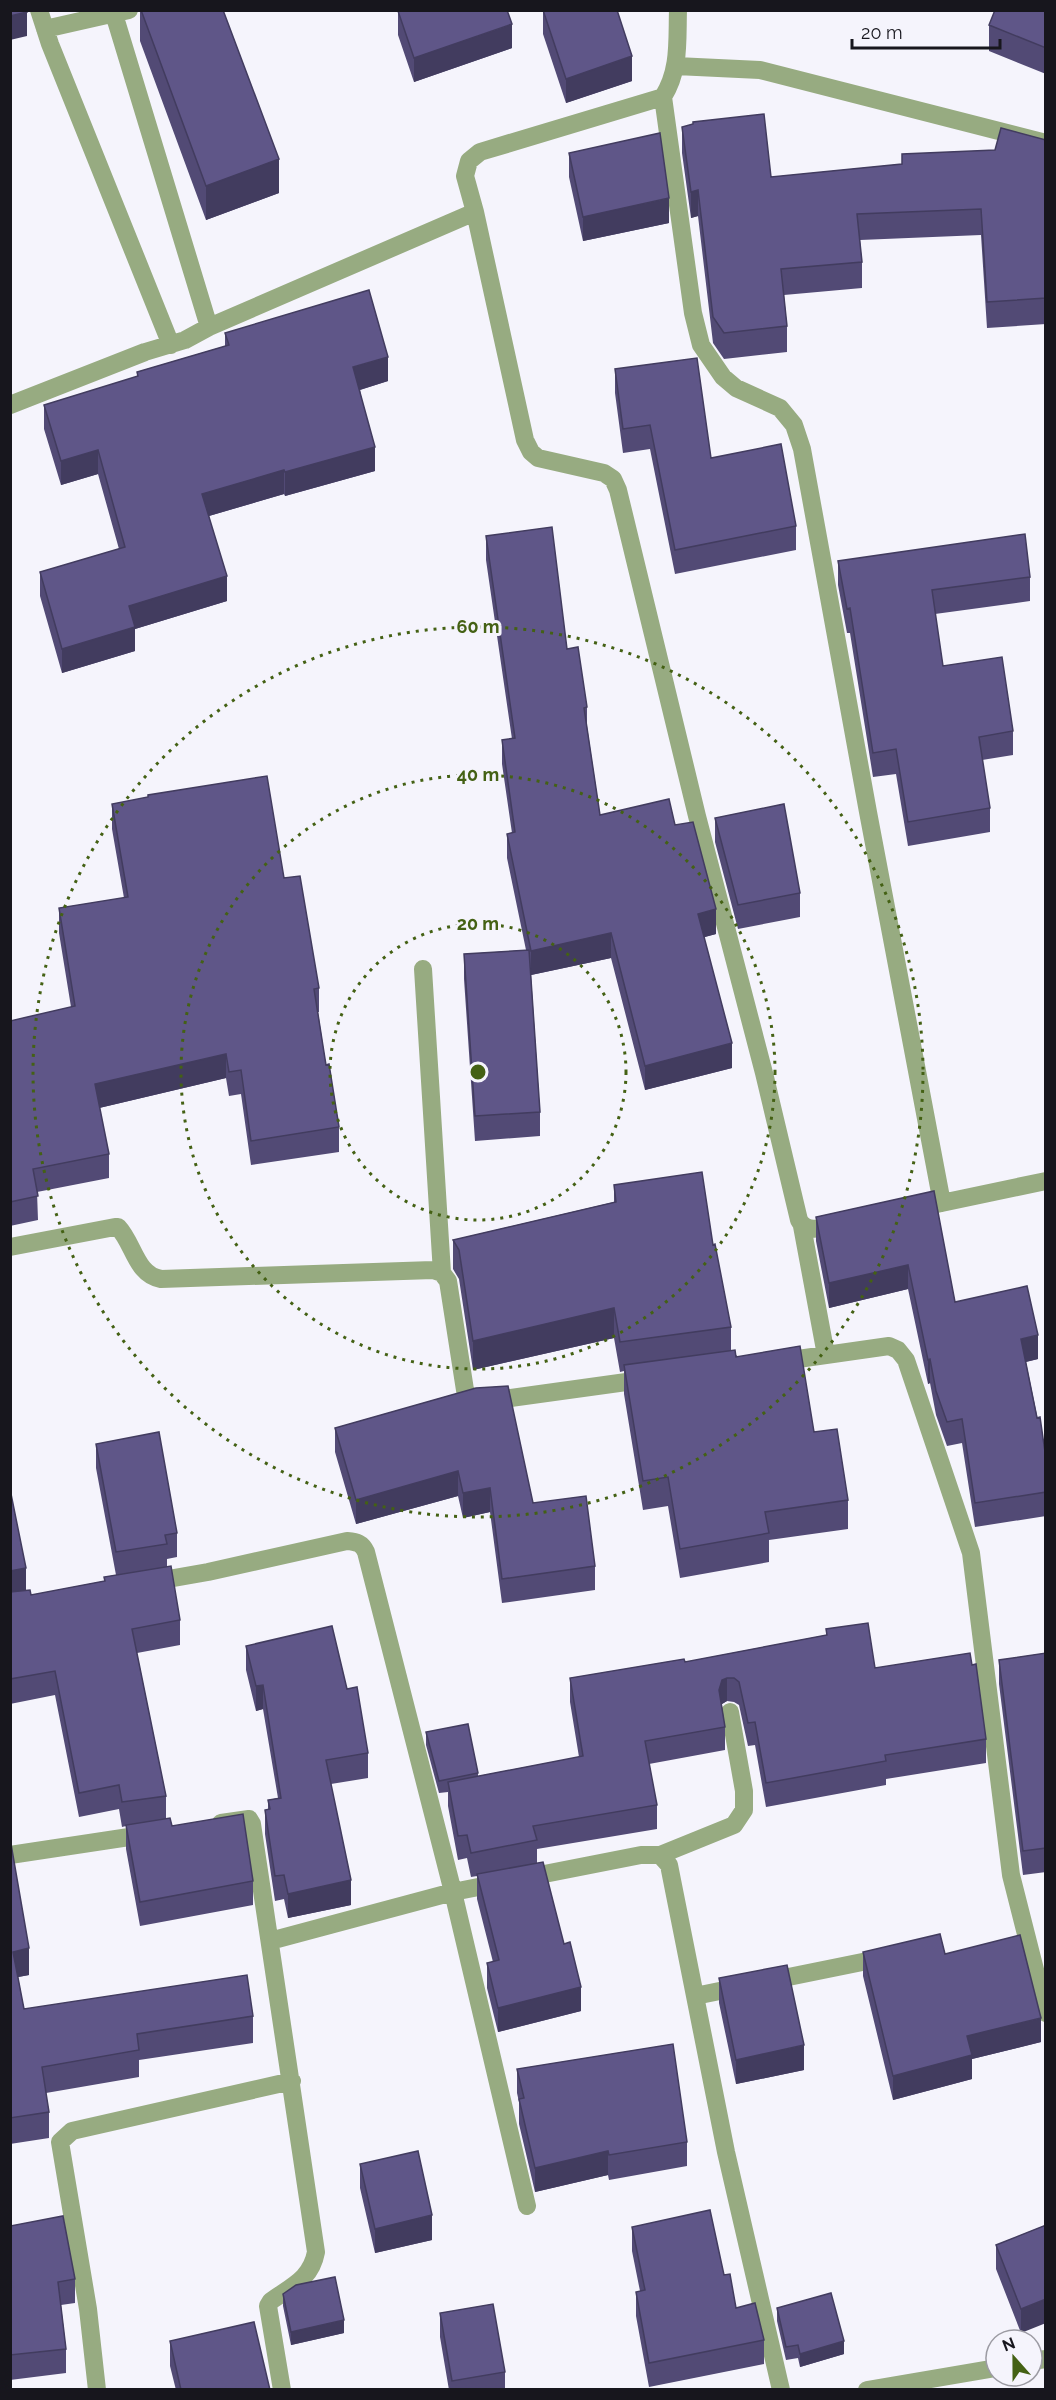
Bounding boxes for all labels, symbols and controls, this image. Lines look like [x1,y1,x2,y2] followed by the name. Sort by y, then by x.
[852,12,1000,50] scale bar
[861,22,903,43] text: 20 m
[456,616,500,637] text: 60 m
[457,764,499,785] text: 40 m
[457,913,499,934] text: 20 m
[468,1062,488,1082] centre of rings
[984,2328,1044,2388] north arrow
[1000,2333,1018,2356] text: N

